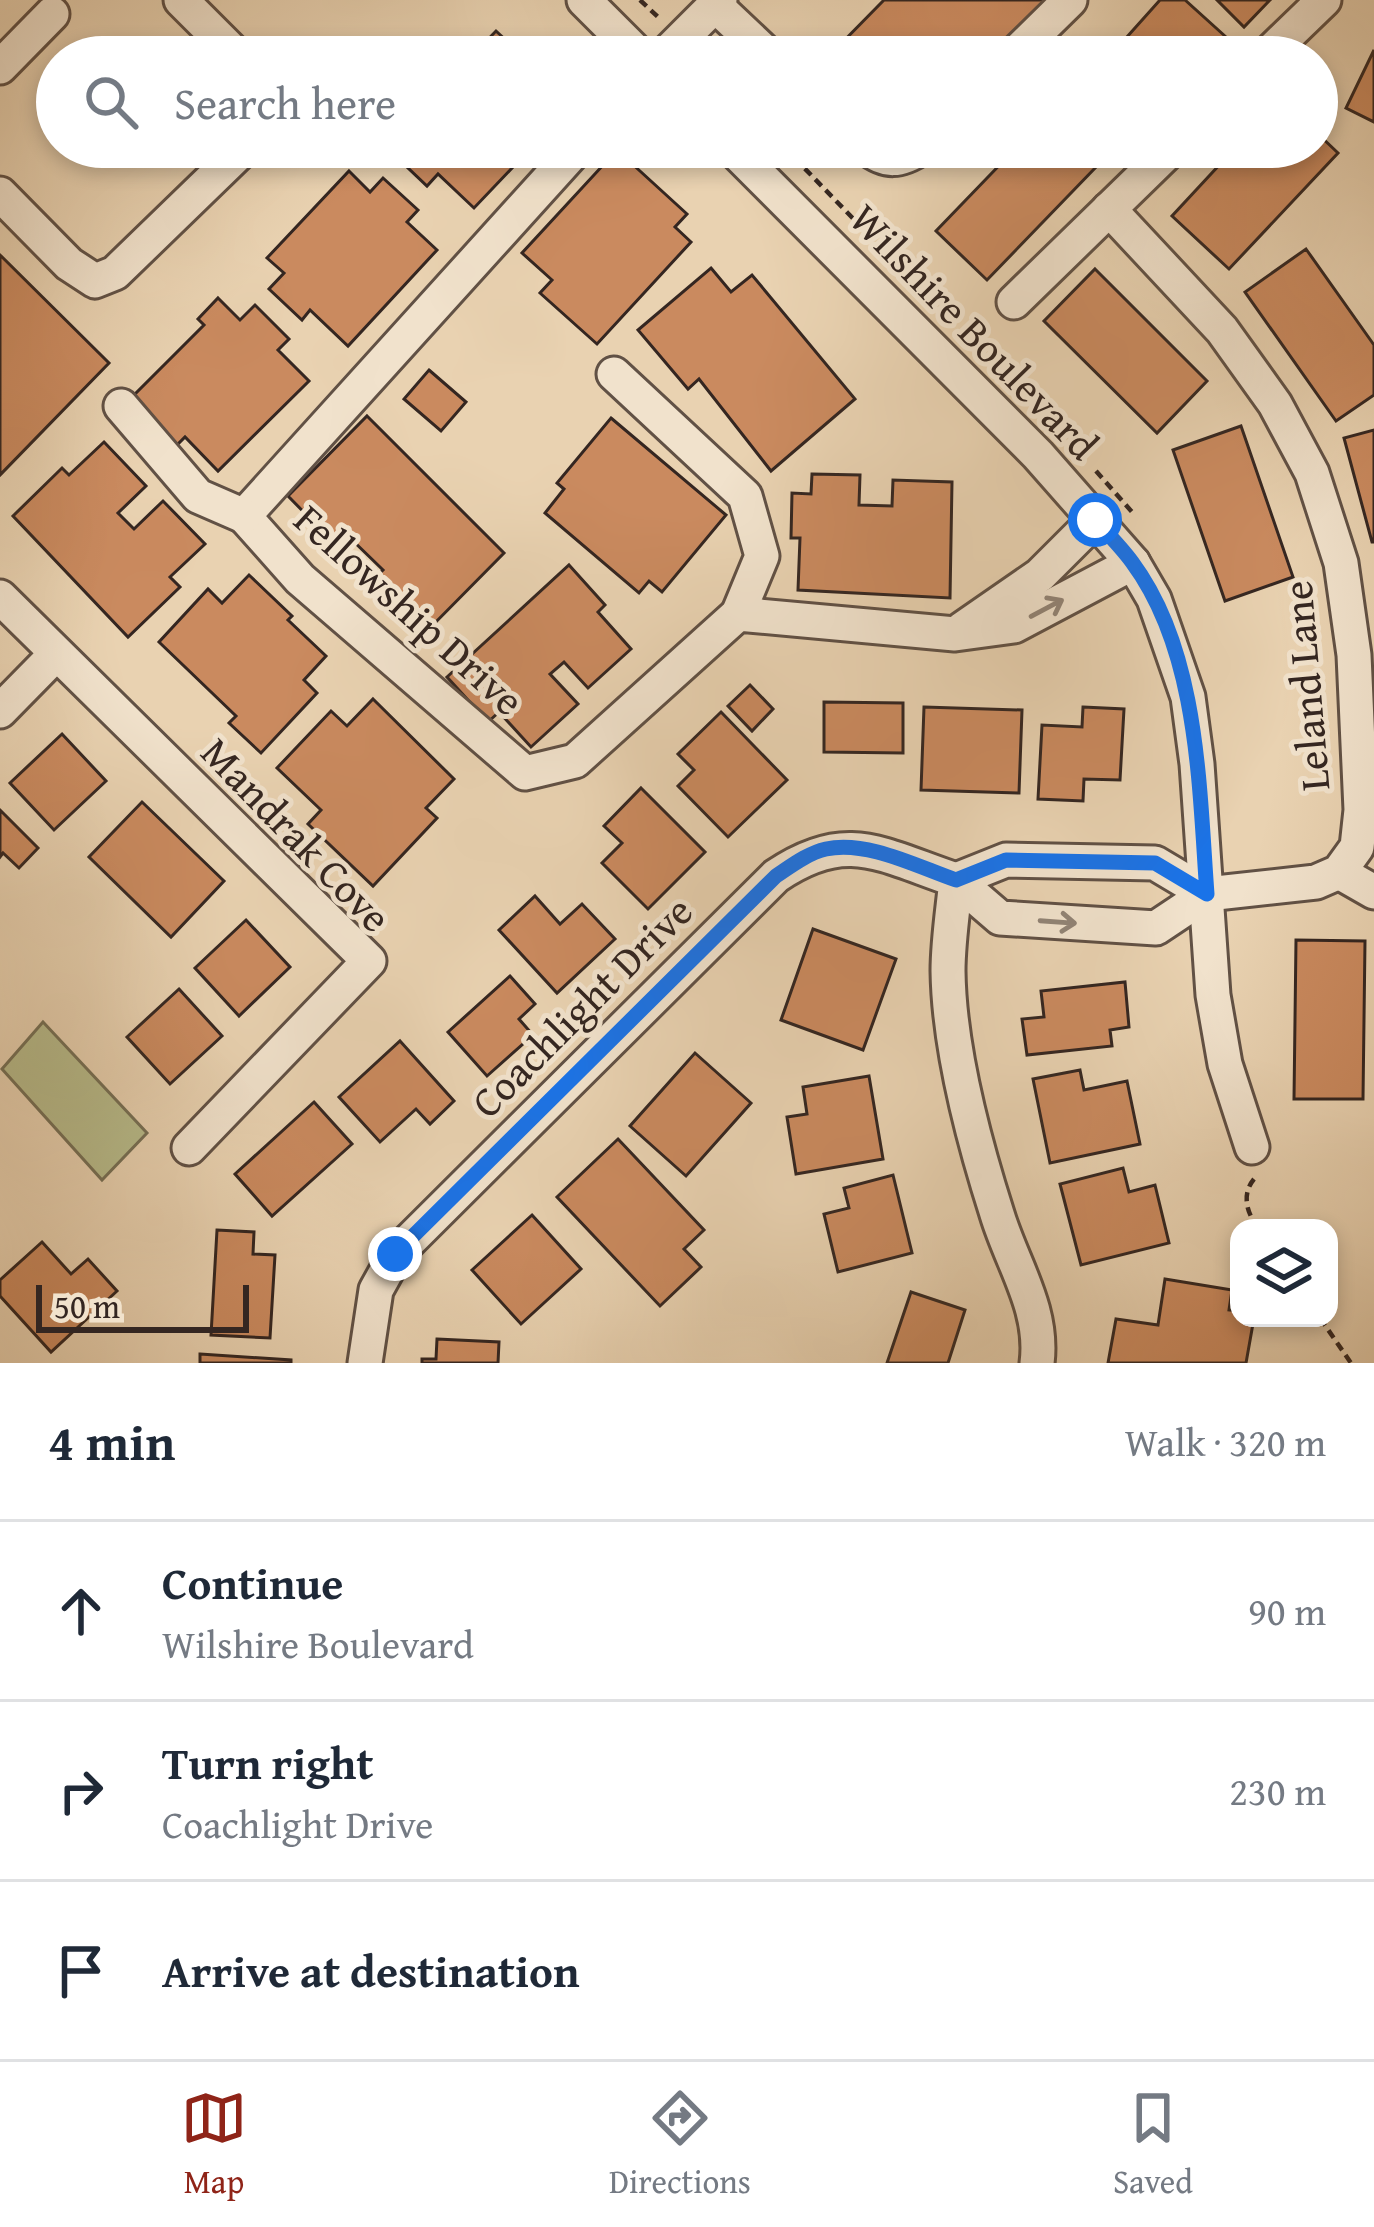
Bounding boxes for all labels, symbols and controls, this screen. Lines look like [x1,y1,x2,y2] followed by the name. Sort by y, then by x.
[36,36,1338,168] search box
[78,69,144,135] icon: search
[174,70,396,135] text: Search here
[836,189,1114,473] street label: Wilshire Boulevard
[281,489,539,729] street label: Fellowship Drive
[1068,493,1122,547] route start
[1265,578,1345,794] street label: Leland Lane
[1029,596,1064,619] one-way arrow
[188,723,406,945] street label: Mandrak Cove
[456,881,706,1131] street label: Coachlight Drive
[1038,910,1077,933] one-way arrow
[1230,1219,1338,1327] map controls
[1230,1219,1338,1327] button: layers
[368,1227,422,1281] route end
[36,1279,249,1332] scale bar
[54,1282,120,1330] text: 50 m
[48,1404,175,1479] text: 4 min
[1125,1413,1326,1470] text: Walk · 320 m
[162,1550,343,1615] text: Continue
[48,1578,114,1644] icon: ahead
[1248,1582,1326,1639] text: 90 m
[162,1615,474,1672] text: Wilshire Boulevard
[162,1730,374,1795] text: Turn right
[48,1758,114,1824] icon: right
[1229,1762,1326,1819] text: 230 m
[162,1795,433,1852] text: Coachlight Drive
[48,1938,114,2004] icon: arrive
[162,1938,580,2003] text: Arrive at destination
[181,2085,247,2205] tab: Map
[609,2085,751,2205] tab: Directions
[1113,2085,1193,2205] tab: Saved

